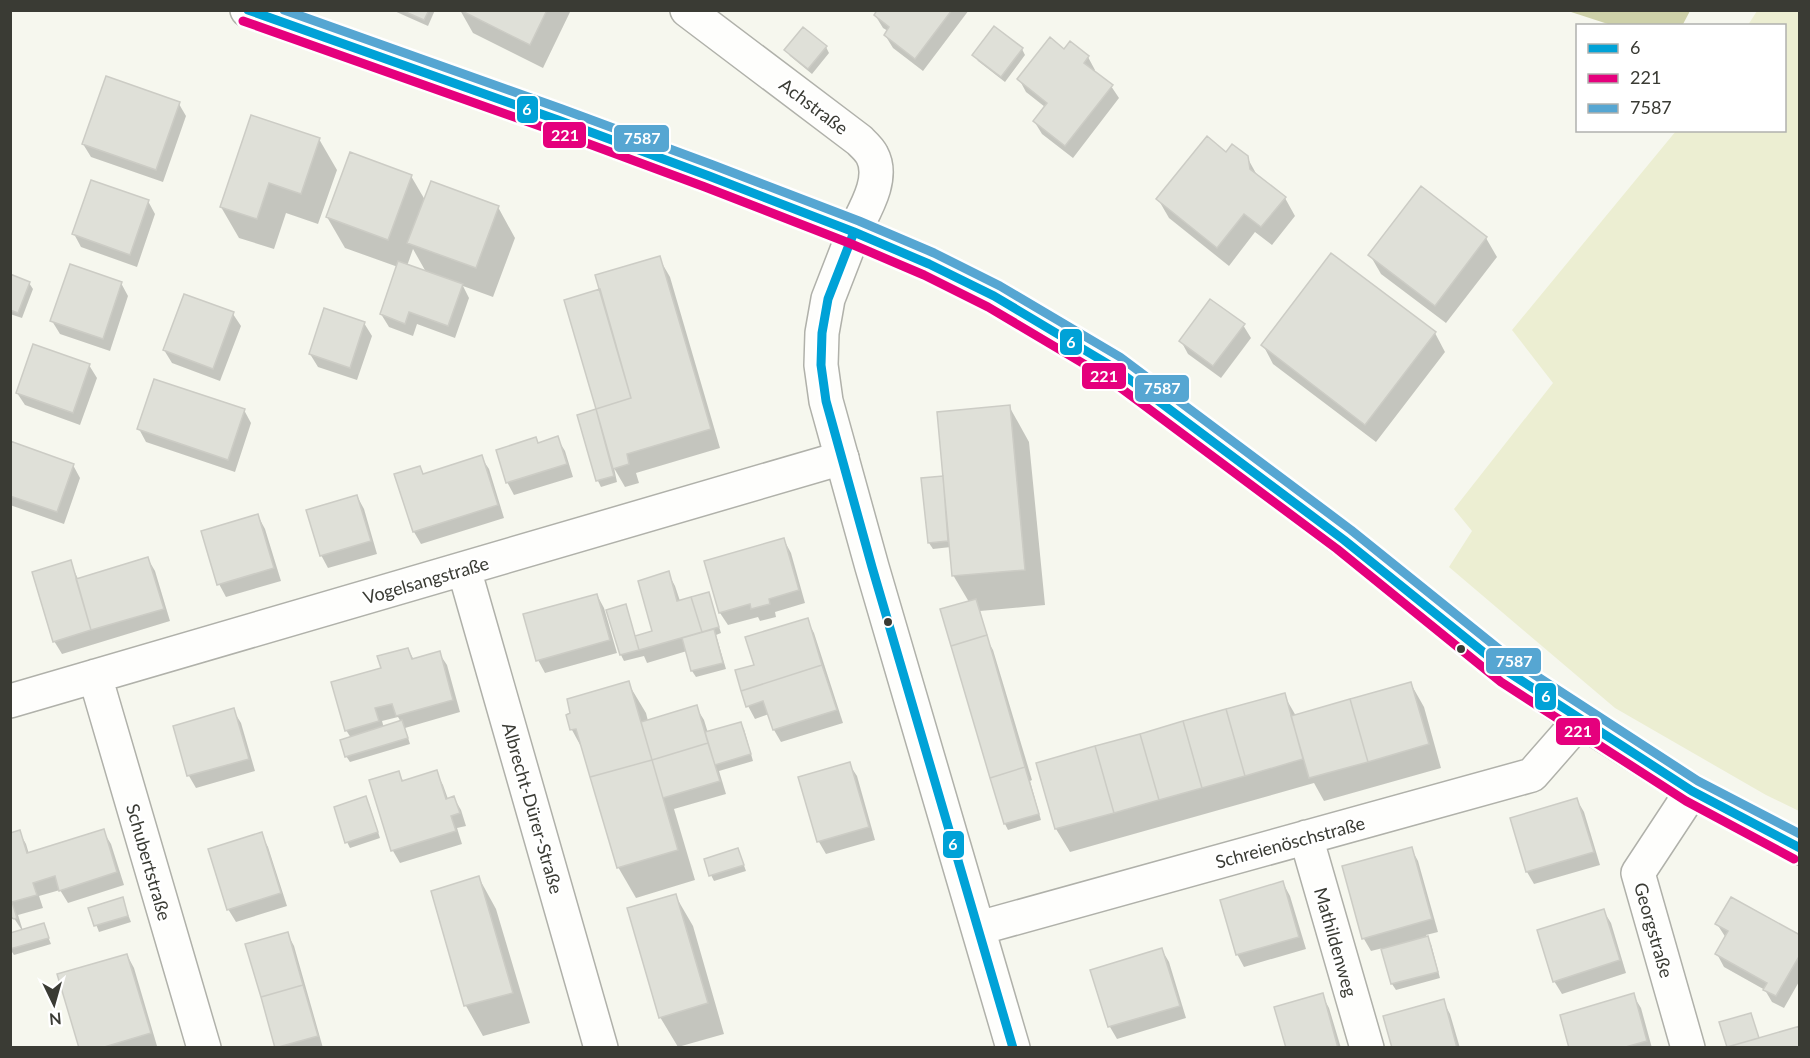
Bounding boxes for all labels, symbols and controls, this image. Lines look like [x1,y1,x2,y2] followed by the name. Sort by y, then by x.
[1576,24,1786,132] legend
[1630,36,1640,58] text: 6
[1630,66,1661,88] text: 221
[775,73,853,139] street label: Achstraße
[516,95,539,124] line badge: 6
[1630,96,1672,118] text: 7587
[522,99,532,118] text: 6
[542,121,587,149] line badge: 221
[613,124,670,153] line badge: 7587
[551,125,579,144] text: 221
[623,128,661,147] text: 7587
[1059,328,1083,356] line badge: 6
[1066,332,1076,351] text: 6
[1081,362,1127,390] line badge: 221
[1090,366,1118,385] text: 221
[1134,374,1190,403] line badge: 7587
[1143,378,1181,397] text: 7587
[361,552,491,608] street label: Vogelsangstraße
[882,616,894,628] unlabelled marker
[1455,643,1467,655] unlabelled marker
[1485,647,1542,675] line badge: 7587
[1495,651,1533,670] text: 7587
[1534,682,1557,711] line badge: 6
[1541,686,1551,705] text: 6
[1555,717,1601,746] line badge: 221
[498,720,568,896] street label: Albrecht-Dürer-Straße
[1564,721,1592,740] text: 221
[122,801,176,923] street label: Schubertstraße
[1213,811,1367,873] street label: Schreienöschstraße
[942,830,965,859] line badge: 6
[948,834,958,853] text: 6
[1630,880,1678,980] street label: Georgstraße
[1310,885,1362,999] street label: Mathildenweg
[24,974,84,1034] north arrow
[48,1009,62,1029] text: N

